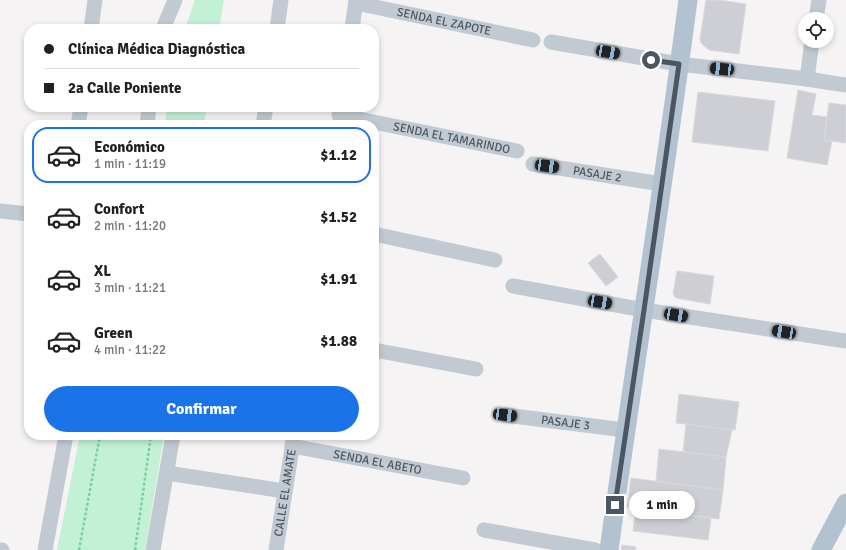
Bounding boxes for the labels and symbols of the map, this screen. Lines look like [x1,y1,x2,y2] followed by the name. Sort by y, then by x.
[395,5,493,39] street label: SENDA EL ZAPOTE
[595,44,621,60] car
[642,51,660,69] route start
[709,62,735,76] car
[392,119,512,157] street label: SENDA EL TAMARINDO
[534,158,560,174] car
[572,163,623,186] street label: PASAJE 2
[587,294,613,310] car
[663,307,689,323] car
[771,324,797,340] car
[492,408,518,422] car
[540,413,591,434] street label: PASAJE 3
[332,447,423,478] street label: SENDA EL ABETO
[271,448,300,538] street label: CALLE EL AMATE
[629,491,695,519] callout: 1 min
[606,496,624,514] route end

